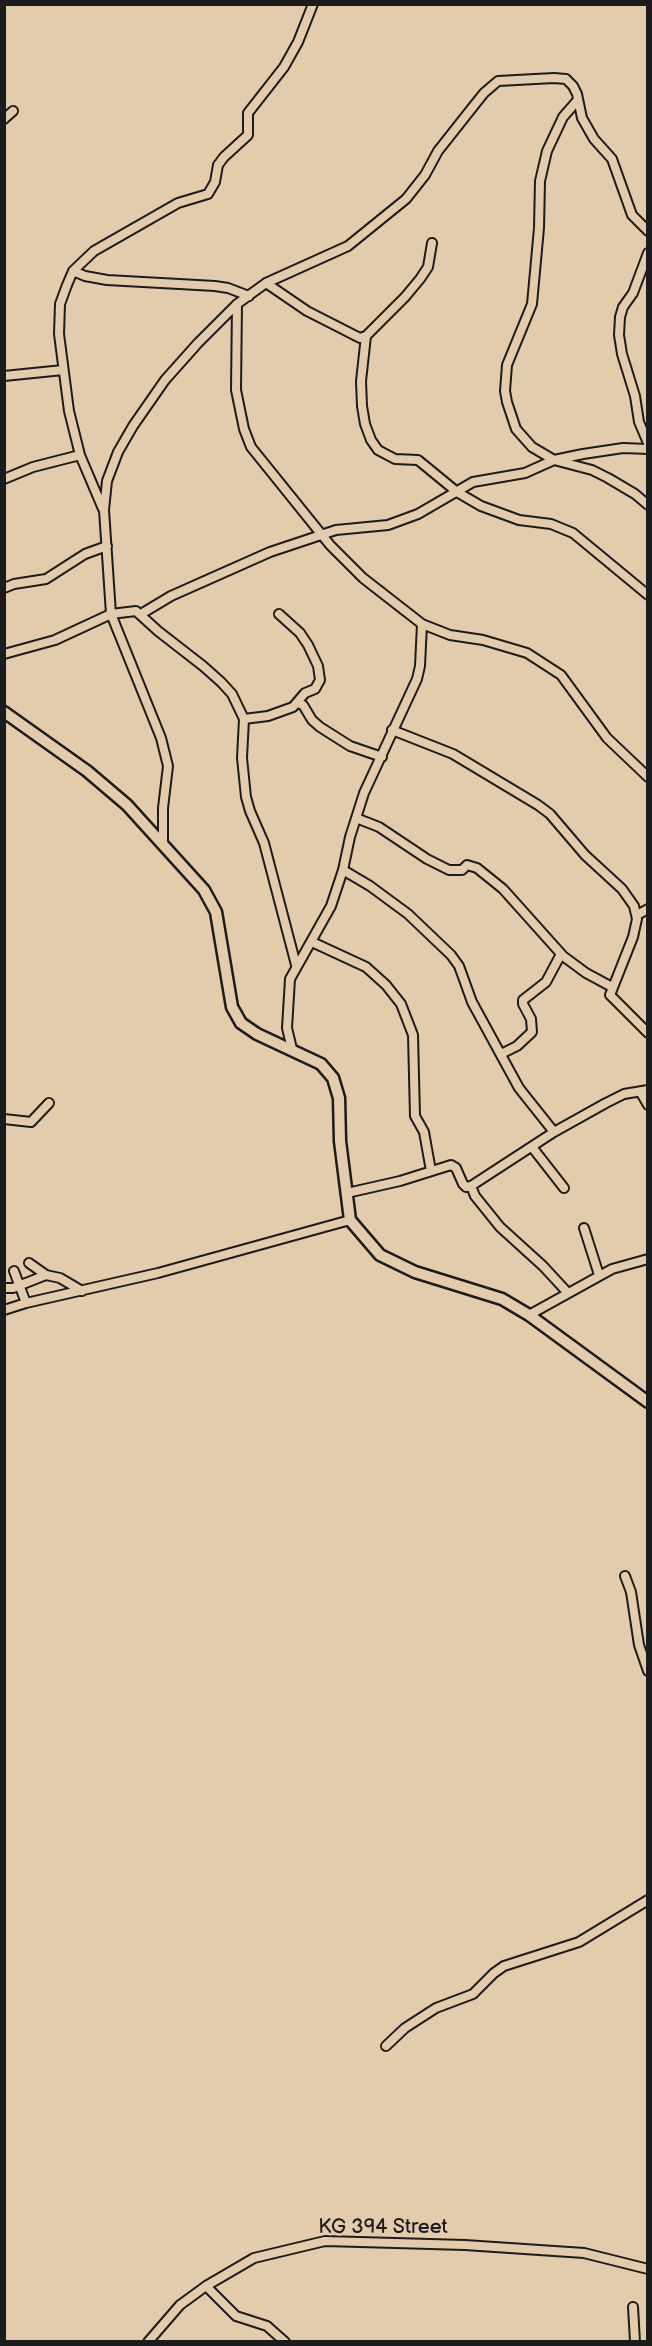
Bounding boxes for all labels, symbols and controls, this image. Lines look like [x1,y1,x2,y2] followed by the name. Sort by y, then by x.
[318,2216,448,2240] street label: KG 394 Street

